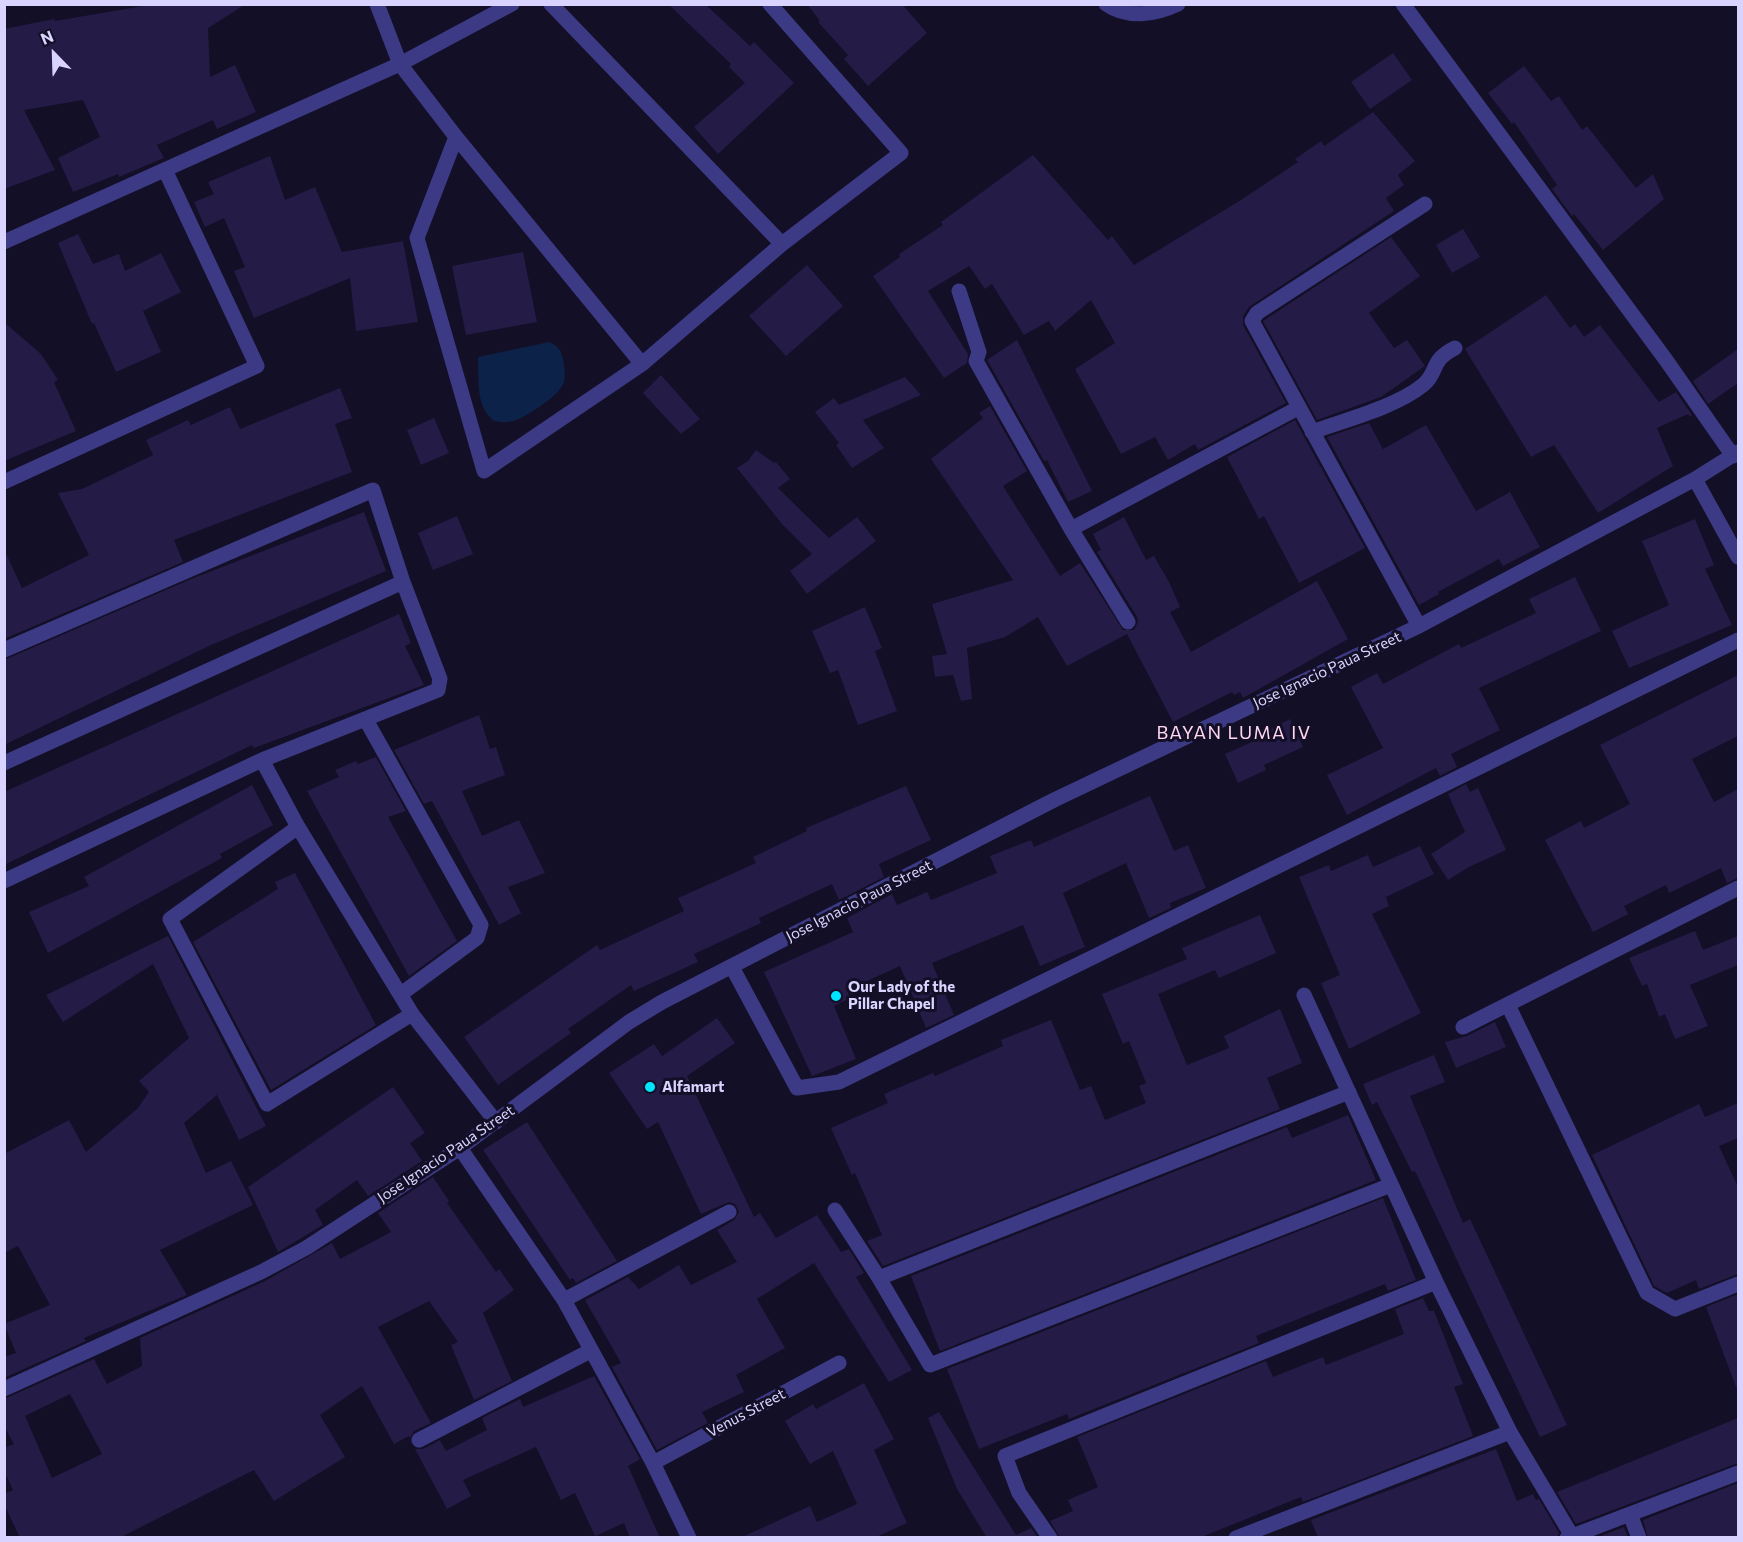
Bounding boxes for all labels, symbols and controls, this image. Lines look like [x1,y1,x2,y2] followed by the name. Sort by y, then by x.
[24,24,84,84] north arrow
[38,26,56,48] text: N
[1250,628,1404,712] street label: Jose Ignacio Paua Street
[1156,722,1312,744] district label: BAYAN LUMA IV
[783,856,935,946] street label: Jose Ignacio Paua Street
[848,978,955,1013] place label: Our Lady of the Pillar Chapel
[829,989,843,1003] marker: Our Lady of the Pillar Chapel
[662,1078,724,1096] place label: Alfamart
[643,1080,657,1094] marker: Alfamart
[374,1101,518,1207] street label: Jose Ignacio Paua Street
[704,1385,788,1441] street label: Venus Street

